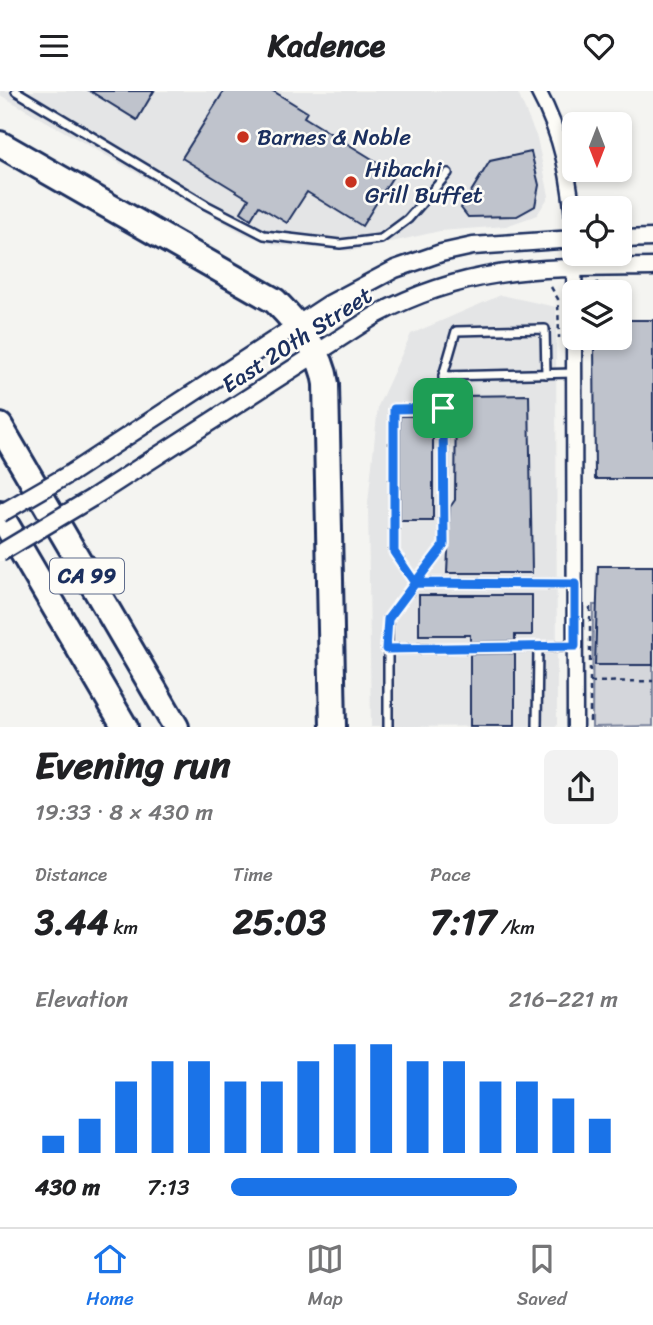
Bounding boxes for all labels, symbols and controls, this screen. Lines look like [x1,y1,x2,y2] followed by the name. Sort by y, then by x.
[268,17,385,74] text: Kadence
[35,27,73,65] icon: menu
[580,27,618,65] icon: heart
[562,112,632,182] north arrow
[562,112,632,350] map controls
[257,117,411,158] place label: Barnes & Noble
[235,129,251,145] marker: Barnes & Noble
[365,149,483,216] place label: Hibachi Grill Buffet
[343,174,359,190] marker: Hibachi Grill Buffet
[562,196,632,266] button: locate
[213,276,381,404] street label: East 20th Street
[562,280,632,350] button: layers
[413,378,473,438] pin
[424,389,462,427] icon: arrive
[50,559,124,594] road number: CA 99
[35,732,231,799] text: Evening run
[544,750,618,824] button: share
[35,792,213,833] text: 19:33 · 8 × 430 m
[35,858,107,891] text: Distance
[233,858,273,891] text: Time
[430,858,471,891] text: Pace
[35,891,109,953] text: 3.44
[233,891,326,953] text: 25:03
[430,891,496,953] text: 7:17
[109,911,138,944] text: km
[496,911,535,944] text: /km
[35,979,128,1020] text: Elevation
[509,979,618,1020] text: 216–221 m
[35,1167,100,1208] text: 430 m
[147,1167,190,1208] text: 7:13
[86,1240,134,1315] tab: Home
[306,1240,344,1315] tab: Map
[517,1240,567,1315] tab: Saved

